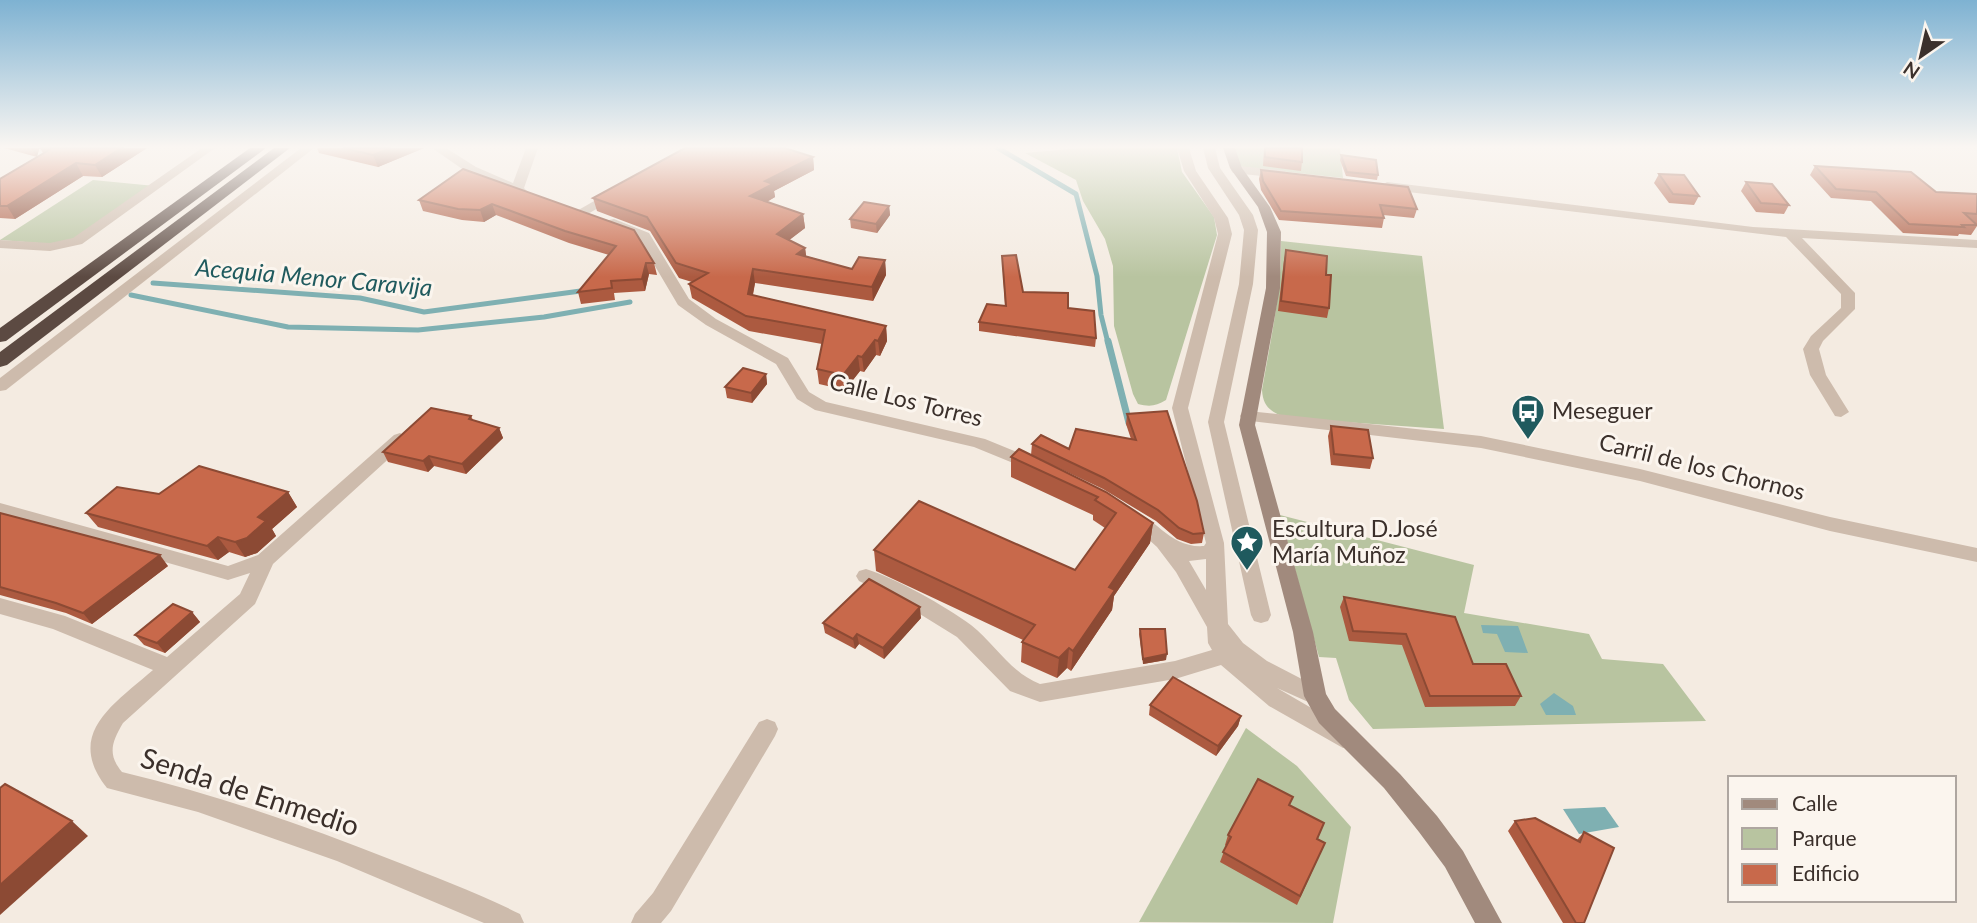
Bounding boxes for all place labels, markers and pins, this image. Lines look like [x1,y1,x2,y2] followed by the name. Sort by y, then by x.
[1509,392,1547,441] bus stop icon: Meseguer
[1552,396,1653,424] place label: Meseguer
[1272,514,1438,568] place label: Escultura D.José María Muñoz
[1228,523,1266,572] place icon: Escultura D.José María Muñoz

